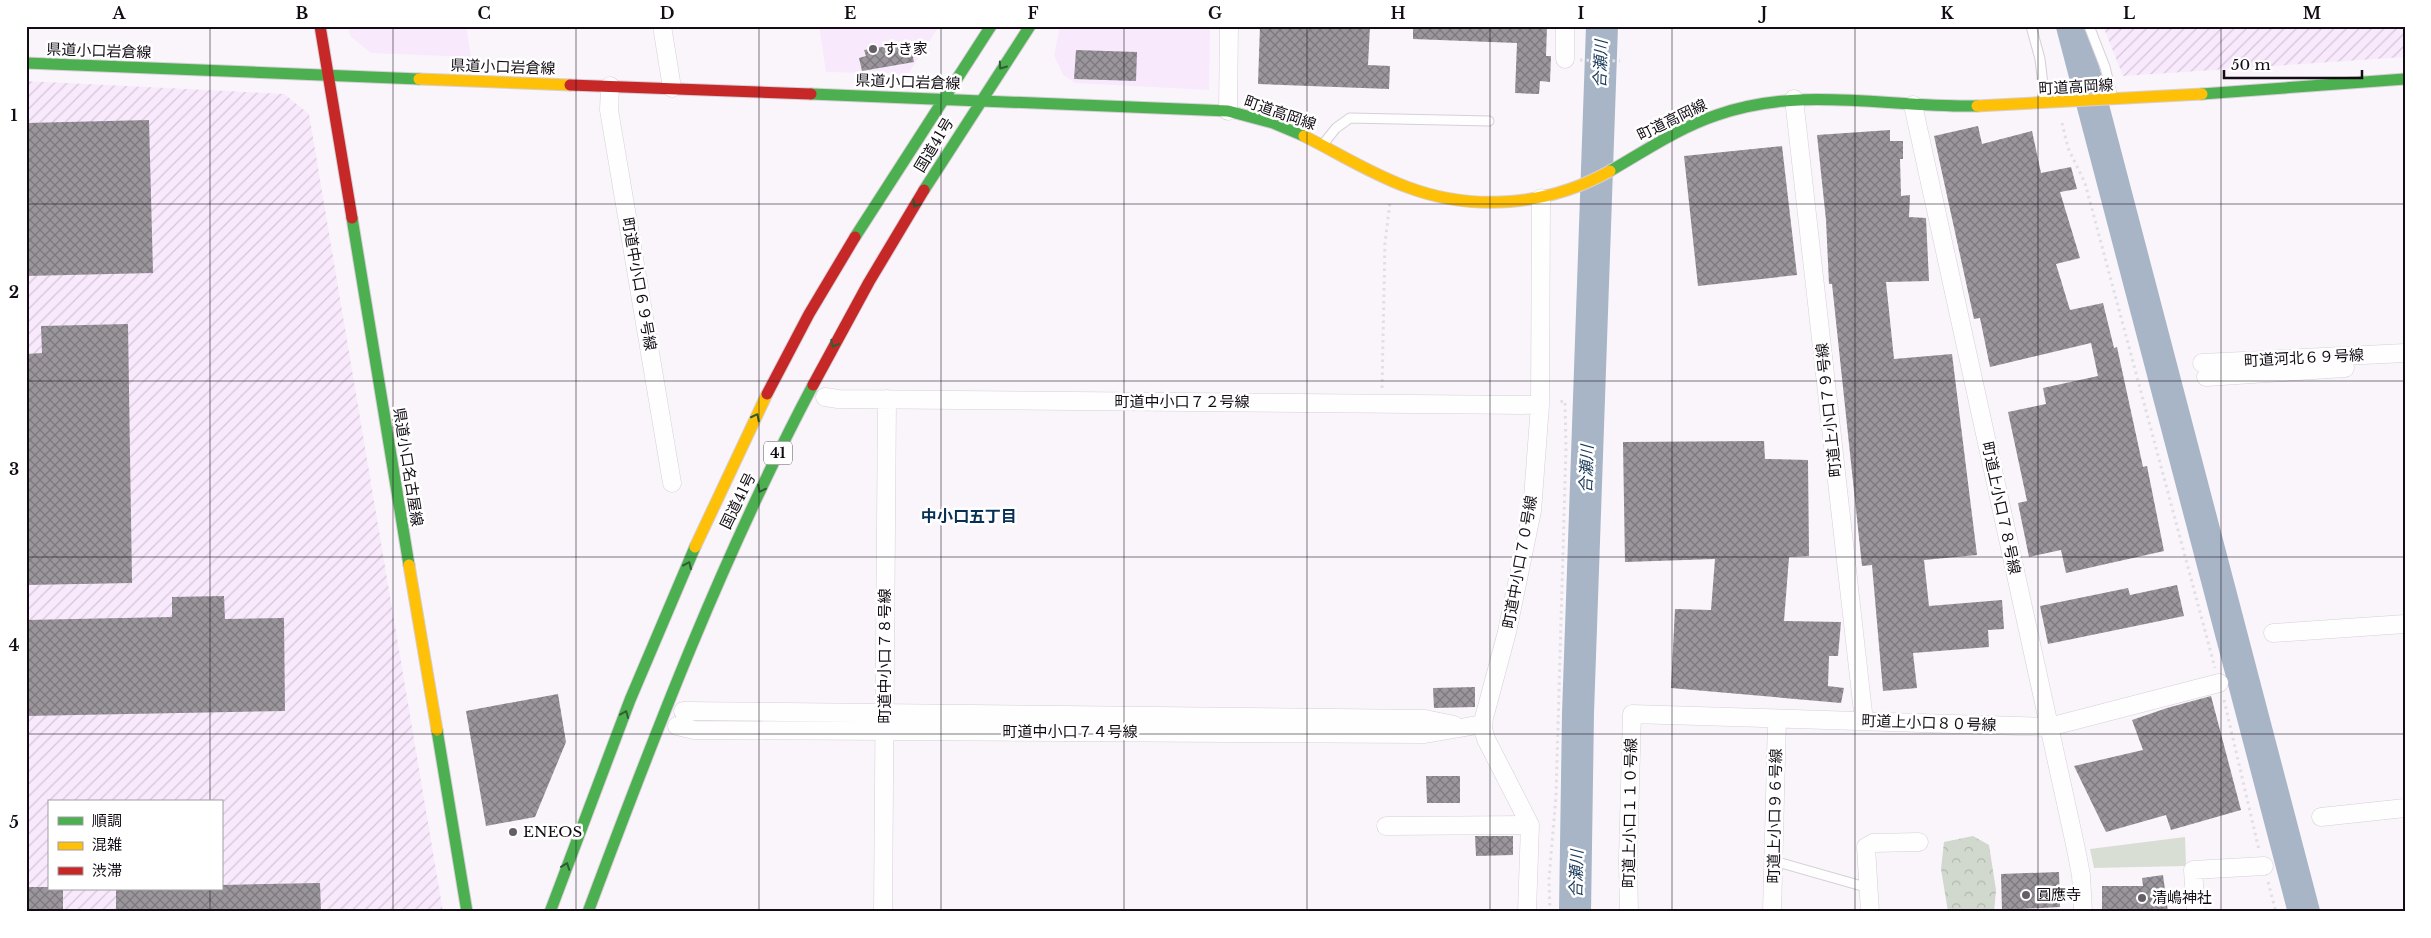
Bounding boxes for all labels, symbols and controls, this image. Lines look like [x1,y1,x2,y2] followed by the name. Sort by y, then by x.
[112,3,127,23] text: A
[296,3,309,23] text: B
[477,3,491,23] text: C
[660,3,674,23] text: D
[844,3,856,23] text: E
[1027,3,1039,23] text: F
[1208,3,1222,23] text: G
[1390,3,1406,23] text: H
[1578,3,1585,23] text: I
[1758,3,1767,23] text: J
[1940,3,1954,23] text: K
[2123,3,2135,23] text: L
[2303,3,2321,23] text: M
[1589,38,1611,88] water label: 合瀬川
[46,39,152,62] street label: 県道小口岩倉線
[883,39,928,58] place label: すき家
[867,43,879,55] marker: すき家
[2224,48,2361,80] scale bar
[450,55,556,78] street label: 県道小口岩倉線
[2231,55,2271,74] text: 50 m
[999,61,1009,70] one-way arrow
[855,70,961,93] street label: 県道小口岩倉線
[2038,75,2114,98] street label: 町道高岡線
[1242,91,1319,134] street label: 町道高岡線
[1634,95,1710,145] street label: 町道高岡線
[11,105,18,125] text: 1
[910,114,957,176] street label: 国道41号
[913,198,922,208] one-way arrow
[618,216,661,352] street label: 町道中小口６９号線
[9,282,19,302] text: 2
[830,339,840,348] one-way arrow
[1812,342,1845,478] street label: 町道上小口７９号線
[2244,345,2364,370] street label: 町道河北６９号線
[1114,392,1250,411] street label: 町道中小口７２号線
[390,406,427,528] street label: 県道小口名古屋線
[750,413,760,422] one-way arrow
[1978,440,2025,576] street label: 町道上小口７８号線
[764,442,792,464] road number: 41
[1575,443,1597,493] water label: 合瀬川
[9,459,19,479] text: 3
[716,469,759,532] street label: 国道41号
[756,484,767,493] one-way arrow
[1498,494,1541,630] street label: 町道中小口７０号線
[921,506,1017,526] district label: 中小口五丁目
[681,561,692,570] one-way arrow
[875,588,894,724] street label: 町道中小口７８号線
[9,635,19,655] text: 4
[620,711,630,719] one-way arrow
[1861,711,1997,734] street label: 町道上小口８０号線
[1002,722,1138,741] street label: 町道中小口７４号線
[1619,738,1640,888] street label: 町道上小口１１０号線
[1764,748,1785,884] street label: 町道上小口９６号線
[48,800,222,890] legend
[92,811,122,830] text: 順調
[9,812,19,832] text: 5
[523,822,582,841] place label: ENEOS
[507,826,519,838] marker: ENEOS
[92,835,122,854] text: 混雑
[1566,848,1586,898] water label: 合瀬川
[92,861,122,880] text: 渋滞
[560,862,571,871] one-way arrow
[2036,885,2081,904] place label: 圓應寺
[2152,888,2212,907] place label: 清嶋神社
[2020,889,2032,901] marker: 圓應寺
[2136,892,2148,904] marker: 清嶋神社

